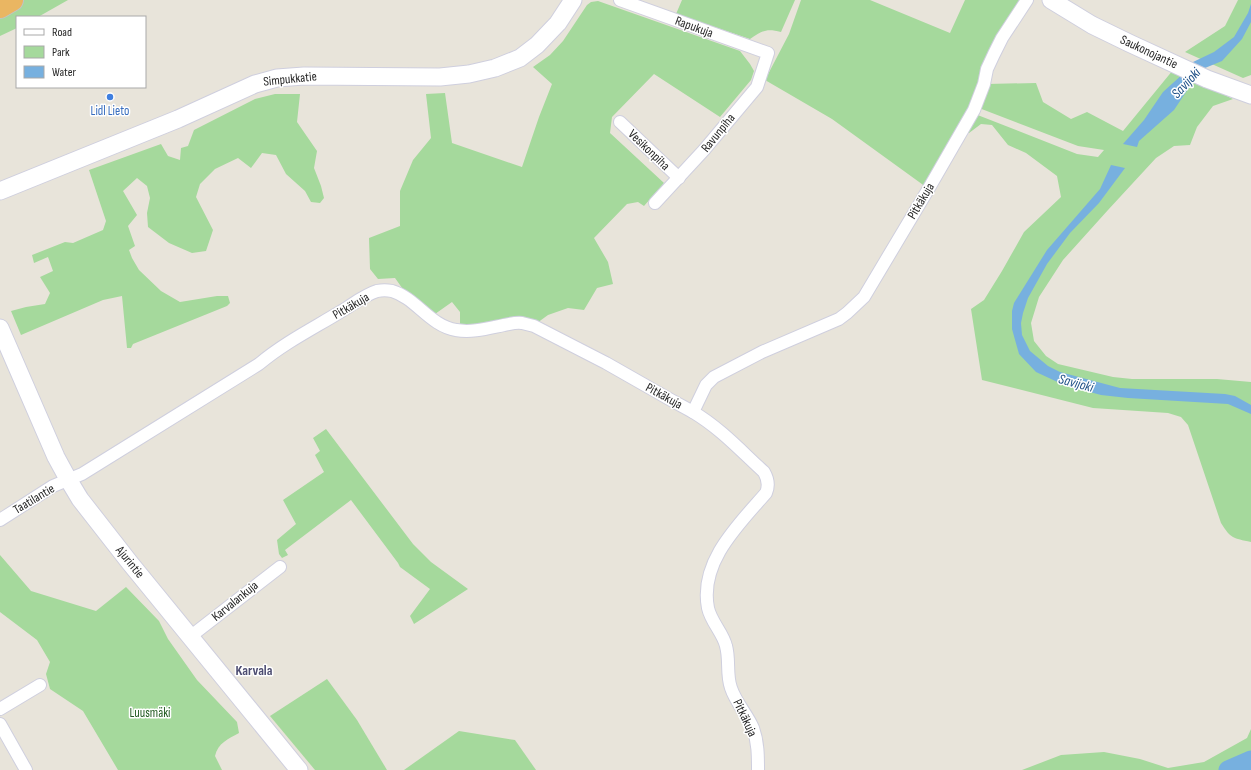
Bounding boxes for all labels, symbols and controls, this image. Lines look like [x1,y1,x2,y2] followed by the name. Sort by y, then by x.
[673,13,715,41] street label: Rapukuja
[16,16,146,88] legend
[52,25,72,40] text: Road
[1118,32,1180,72] street label: Saukonojantie
[52,45,70,60] text: Park
[1168,64,1205,102] water label: Savijoki
[52,65,76,80] text: Water
[262,68,318,90] street label: Simpukkatie
[105,92,115,102] marker: Lidl Lieto
[91,103,129,119] place label: Lidl Lieto
[698,110,738,156] street label: Ravunpiha
[625,126,673,174] street label: Vesikonpiha
[904,180,938,222] street label: Pitkäkuja
[330,289,372,323] street label: Pitkäkuja
[1057,370,1096,396] water label: Savijoki
[643,379,685,413] street label: Pitkäkuja
[10,480,58,518] street label: Taatilantie
[112,542,148,581] street label: Ajurintie
[209,577,261,625] street label: Karvalankuja
[236,662,273,679] district label: Karvala
[729,697,761,739] street label: Pitkäkuja
[129,705,171,721] park label: Luusmäki

